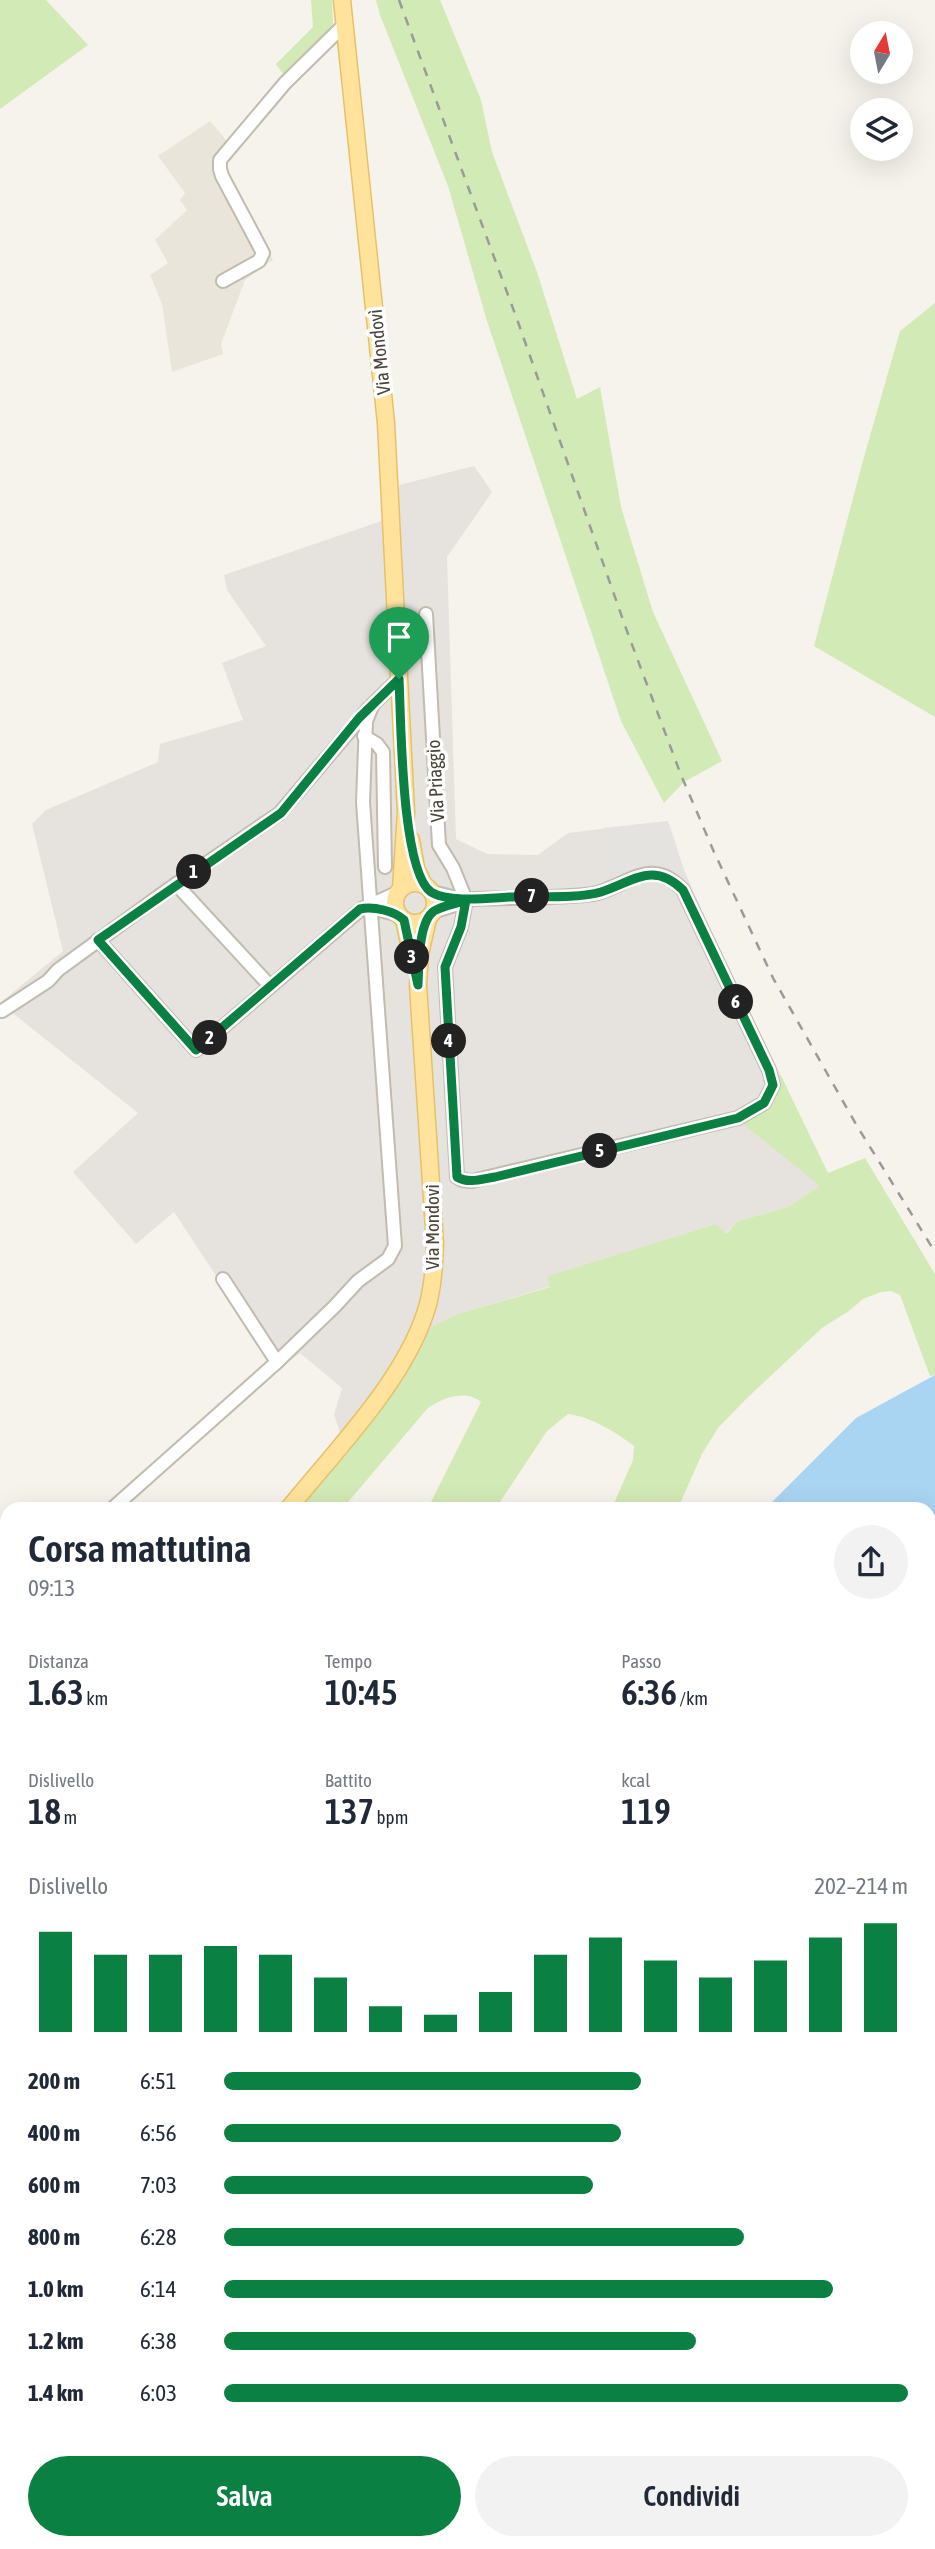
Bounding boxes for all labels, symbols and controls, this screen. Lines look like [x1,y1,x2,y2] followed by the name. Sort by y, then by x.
[850,21,914,84] north arrow
[850,21,913,161] map controls
[850,98,913,161] button: layers
[364,308,394,396] street label: Via Mondovì
[369,607,429,679] pin
[380,618,418,656] icon: arrive
[422,739,448,823] street label: Via Priaggio
[176,854,212,890] pin: 1
[189,860,198,882] text: 1
[514,878,550,914] pin: 7
[527,884,536,906] text: 7
[394,940,430,974] pin: 3
[407,945,416,967] text: 3
[718,984,754,1020] pin: 6
[731,990,740,1012] text: 6
[192,1020,228,1056] pin: 2
[432,1024,466,1058] pin: 4
[205,1026,214,1048] text: 2
[444,1029,453,1051] text: 4
[582,1134,618,1168] pin: 5
[595,1139,604,1161] text: 5
[421,1184,443,1270] street label: Via Mondovì
[834,1525,908,1599] button: share
[28,1527,252,1570] text: Corsa mattutina
[28,1575,75,1601] text: 09:13
[28,1650,89,1672] text: Distanza
[325,1650,372,1672] text: Tempo
[621,1650,661,1672] text: Passo
[28,1672,84,1712] text: 1.63
[325,1672,397,1712] text: 10:45
[621,1672,677,1712] text: 6:36
[84,1687,108,1709] text: km
[677,1687,708,1709] text: /km
[28,1769,94,1791] text: Dislivello
[325,1769,372,1791] text: Battito
[621,1769,650,1791] text: kcal
[28,1791,61,1831] text: 18
[325,1791,374,1831] text: 137
[621,1791,671,1831] text: 119
[61,1806,77,1828] text: m
[374,1806,408,1828] text: bpm
[28,1873,108,1899] text: Dislivello
[814,1873,908,1899] text: 202–214 m
[28,2068,80,2094] text: 200 m
[140,2068,177,2094] text: 6:51
[28,2120,80,2146] text: 400 m
[140,2120,177,2146] text: 6:56
[28,2172,80,2198] text: 600 m
[140,2172,177,2198] text: 7:03
[28,2224,80,2250] text: 800 m
[140,2224,177,2250] text: 6:28
[28,2276,84,2302] text: 1.0 km
[140,2276,177,2302] text: 6:14
[28,2328,84,2354] text: 1.2 km
[140,2328,177,2354] text: 6:38
[28,2380,84,2406] text: 1.4 km
[140,2380,177,2406] text: 6:03
[28,2456,461,2536] button: Salva
[475,2456,908,2536] button: Condividi

